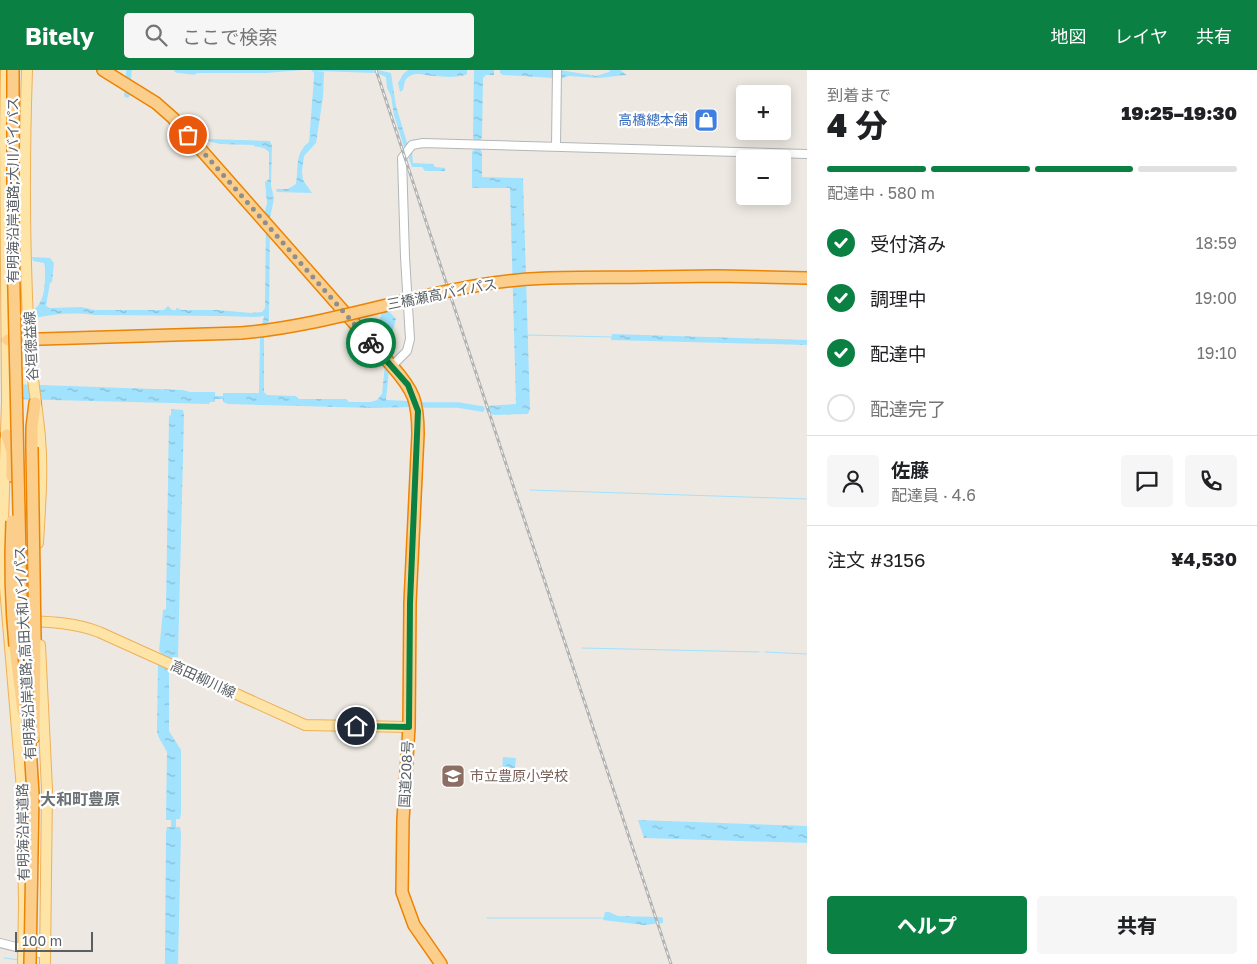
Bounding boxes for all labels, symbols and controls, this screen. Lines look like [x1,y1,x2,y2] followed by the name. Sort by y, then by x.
[124,13,474,58] search box
[25,21,94,50] text: Bitely
[142,21,170,49] icon: search
[182,25,277,48] text: ここで検索
[1051,25,1087,47] text: 地図
[1115,25,1168,47] text: レイヤ
[1196,25,1232,47] text: 共有
[736,85,791,205] map controls
[736,85,791,140] button: +
[827,85,891,105] text: 到着まで
[4,97,21,283] street label: 有明海沿岸道路;大川バイパス
[1121,101,1237,124] text: 19:25–19:30
[827,106,887,144] text: 4 分
[693,107,719,133] shop icon: 高橋總本舗
[618,111,688,128] place label: 高橋總本舗
[167,114,209,156] pin
[174,121,202,149] icon: bag
[736,150,791,205] button: −
[827,183,935,203] text: 配達中 · 580 m
[827,229,855,257] icon: check
[870,232,946,255] text: 受付済み
[1196,233,1237,253] text: 18:59
[385,275,498,313] street label: 三橋瀬高バイパス
[827,284,855,312] icon: check
[870,287,927,310] text: 調理中
[1195,288,1237,308] text: 19:00
[20,311,41,381] street label: 谷垣徳益線
[346,318,396,368] courier
[357,329,385,357] icon: bike
[827,339,855,367] icon: check
[870,342,927,365] text: 配達中
[1197,343,1237,363] text: 19:10
[870,397,946,420] text: 配達完了
[827,455,879,507] button: person
[1121,455,1173,507] button: chat
[1185,455,1237,507] button: phone
[891,458,929,481] text: 佐藤
[891,485,976,505] text: 配達員 · 4.6
[10,546,39,760] street label: 有明海沿岸道路;高田大和バイパス
[1171,547,1237,570] text: ¥4,530
[827,548,926,571] text: 注文 #3156
[168,656,239,701] street label: 高田柳川線
[335,705,377,747] pin
[342,712,370,740] icon: home
[395,740,416,808] street label: 国道208号
[440,763,466,789] school or university icon: 市立豊原小学校
[470,767,568,784] place label: 市立豊原小学校
[13,783,32,881] street label: 有明海沿岸道路
[40,789,120,809] district label: 大和町豊原
[827,896,1027,954] button: ヘルプ
[1037,896,1237,954] button: 共有
[15,929,92,952] scale bar
[22,932,62,949] text: 100 m

